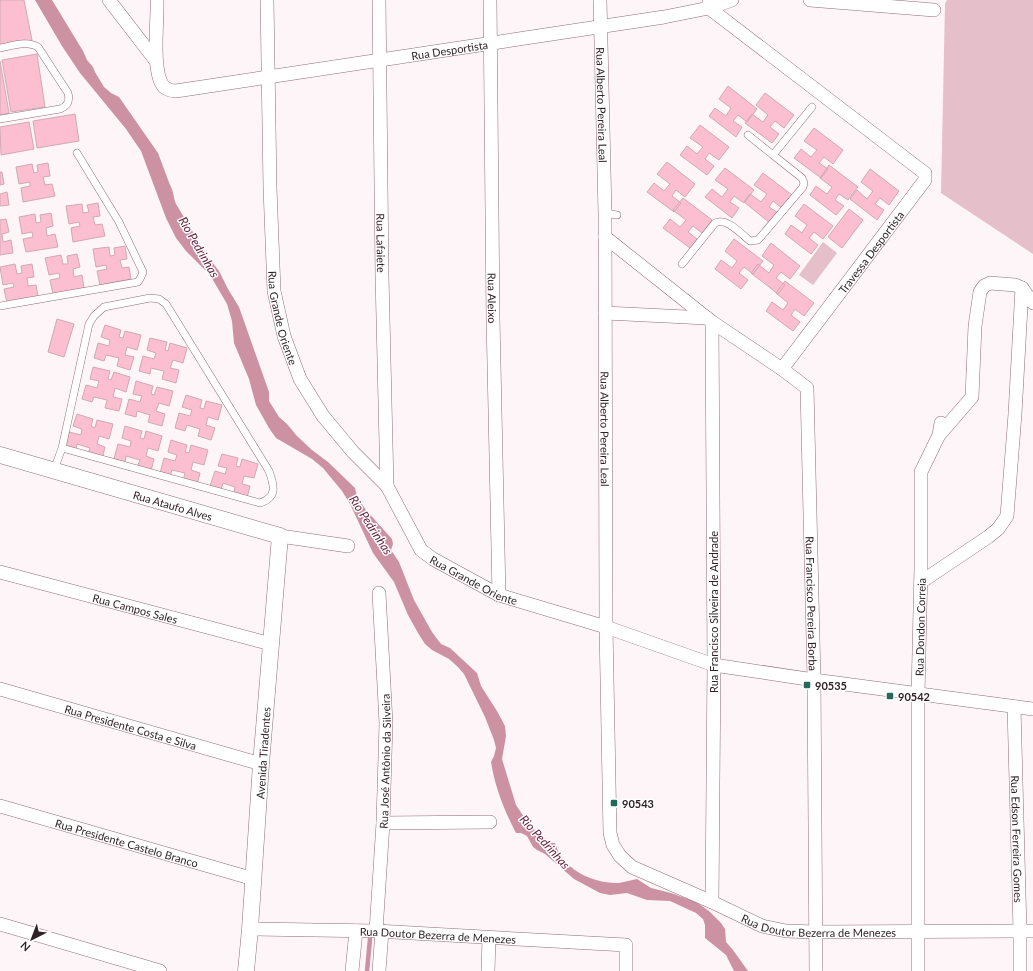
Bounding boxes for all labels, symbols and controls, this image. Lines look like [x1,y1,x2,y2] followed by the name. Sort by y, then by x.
[410,37,489,62] street label: Rua Desportista
[595,47,610,163] street label: Rua Alberto Pereira Leal
[835,208,906,296] street label: Travessa Desportista
[375,213,388,273] street label: Rua Lafaiete
[176,214,223,280] water label: Rio Pedrinhas
[267,270,301,367] street label: Rua Grande Oriente
[486,273,500,323] street label: Rua Aleixo
[599,371,612,487] street label: Rua Alberto Pereira Leal
[132,487,214,523] street label: Rua Ataufo Alves
[346,492,396,558] water label: Rio Pedrinhas
[707,531,720,693] street label: Rua Francisco Silveira de Andrade
[804,536,820,671] street label: Rua Francisco Pereira Borba
[428,552,519,607] street label: Rua Grande Oriente
[912,578,927,676] street label: Rua Dondon Correia
[91,590,180,626] street label: Rua Campos Sales
[815,679,847,692] place label: 90535
[802,680,812,690] marker: 90535
[898,690,930,703] place label: 90542
[885,691,895,701] marker: 90542
[376,693,393,829] street label: Rua José Antônio da Silveira
[63,701,198,752] street label: Rua Presidente Costa e Silva
[253,706,273,799] street label: Avenida Tiradentes
[1009,775,1026,903] street label: Rua Edson Ferreira Gomes
[622,797,654,810] place label: 90543
[609,798,619,808] marker: 90543
[517,812,573,872] water label: Rio Pedrinhas
[54,816,200,869] street label: Rua Presidente Castelo Branco
[740,911,896,939] street label: Rua Doutor Bezerra de Menezes
[12,919,52,959] north arrow
[360,924,517,945] street label: Rua Doutor Bezerra de Menezes
[17,939,32,954] text: N

